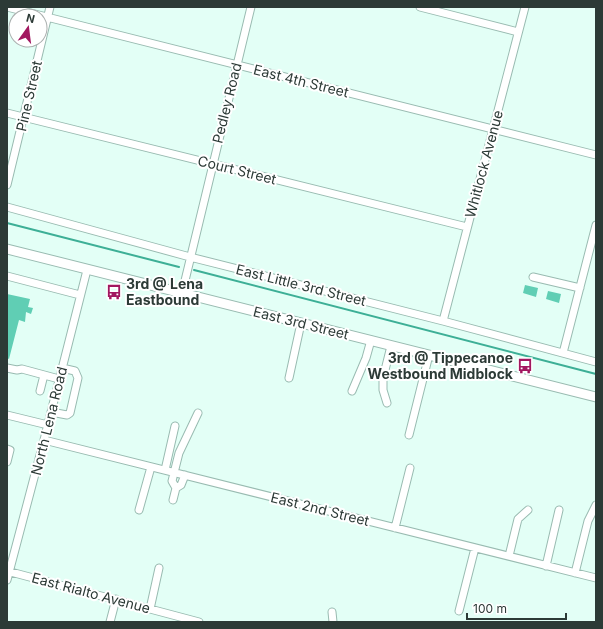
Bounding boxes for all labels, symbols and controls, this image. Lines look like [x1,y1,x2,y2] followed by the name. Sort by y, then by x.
[8,8,48,48] north arrow
[25,10,36,26] text: N
[12,58,45,133] street label: Pine Street
[252,60,351,101] street label: East 4th Street
[208,61,245,145] street label: Pedley Road
[461,108,506,220] street label: Whitlock Avenue
[196,152,279,188] street label: Court Street
[234,260,368,309] street label: East Little 3rd Street
[126,275,203,308] place label: 3rd @ Lena Eastbound
[105,283,123,301] bus stop icon: 3rd @ Lena Eastbound
[252,302,351,343] street label: East 3rd Street
[368,349,514,382] place label: 3rd @ Tippecanoe Westbound Midblock
[516,357,534,375] bus stop icon: 3rd @ Tippecanoe Westbound Midblock
[27,365,70,477] street label: North Lena Road
[269,488,372,529] street label: East 2nd Street
[30,569,152,617] street label: East Rialto Avenue
[467,595,566,621] scale bar
[473,601,507,616] text: 100 m

